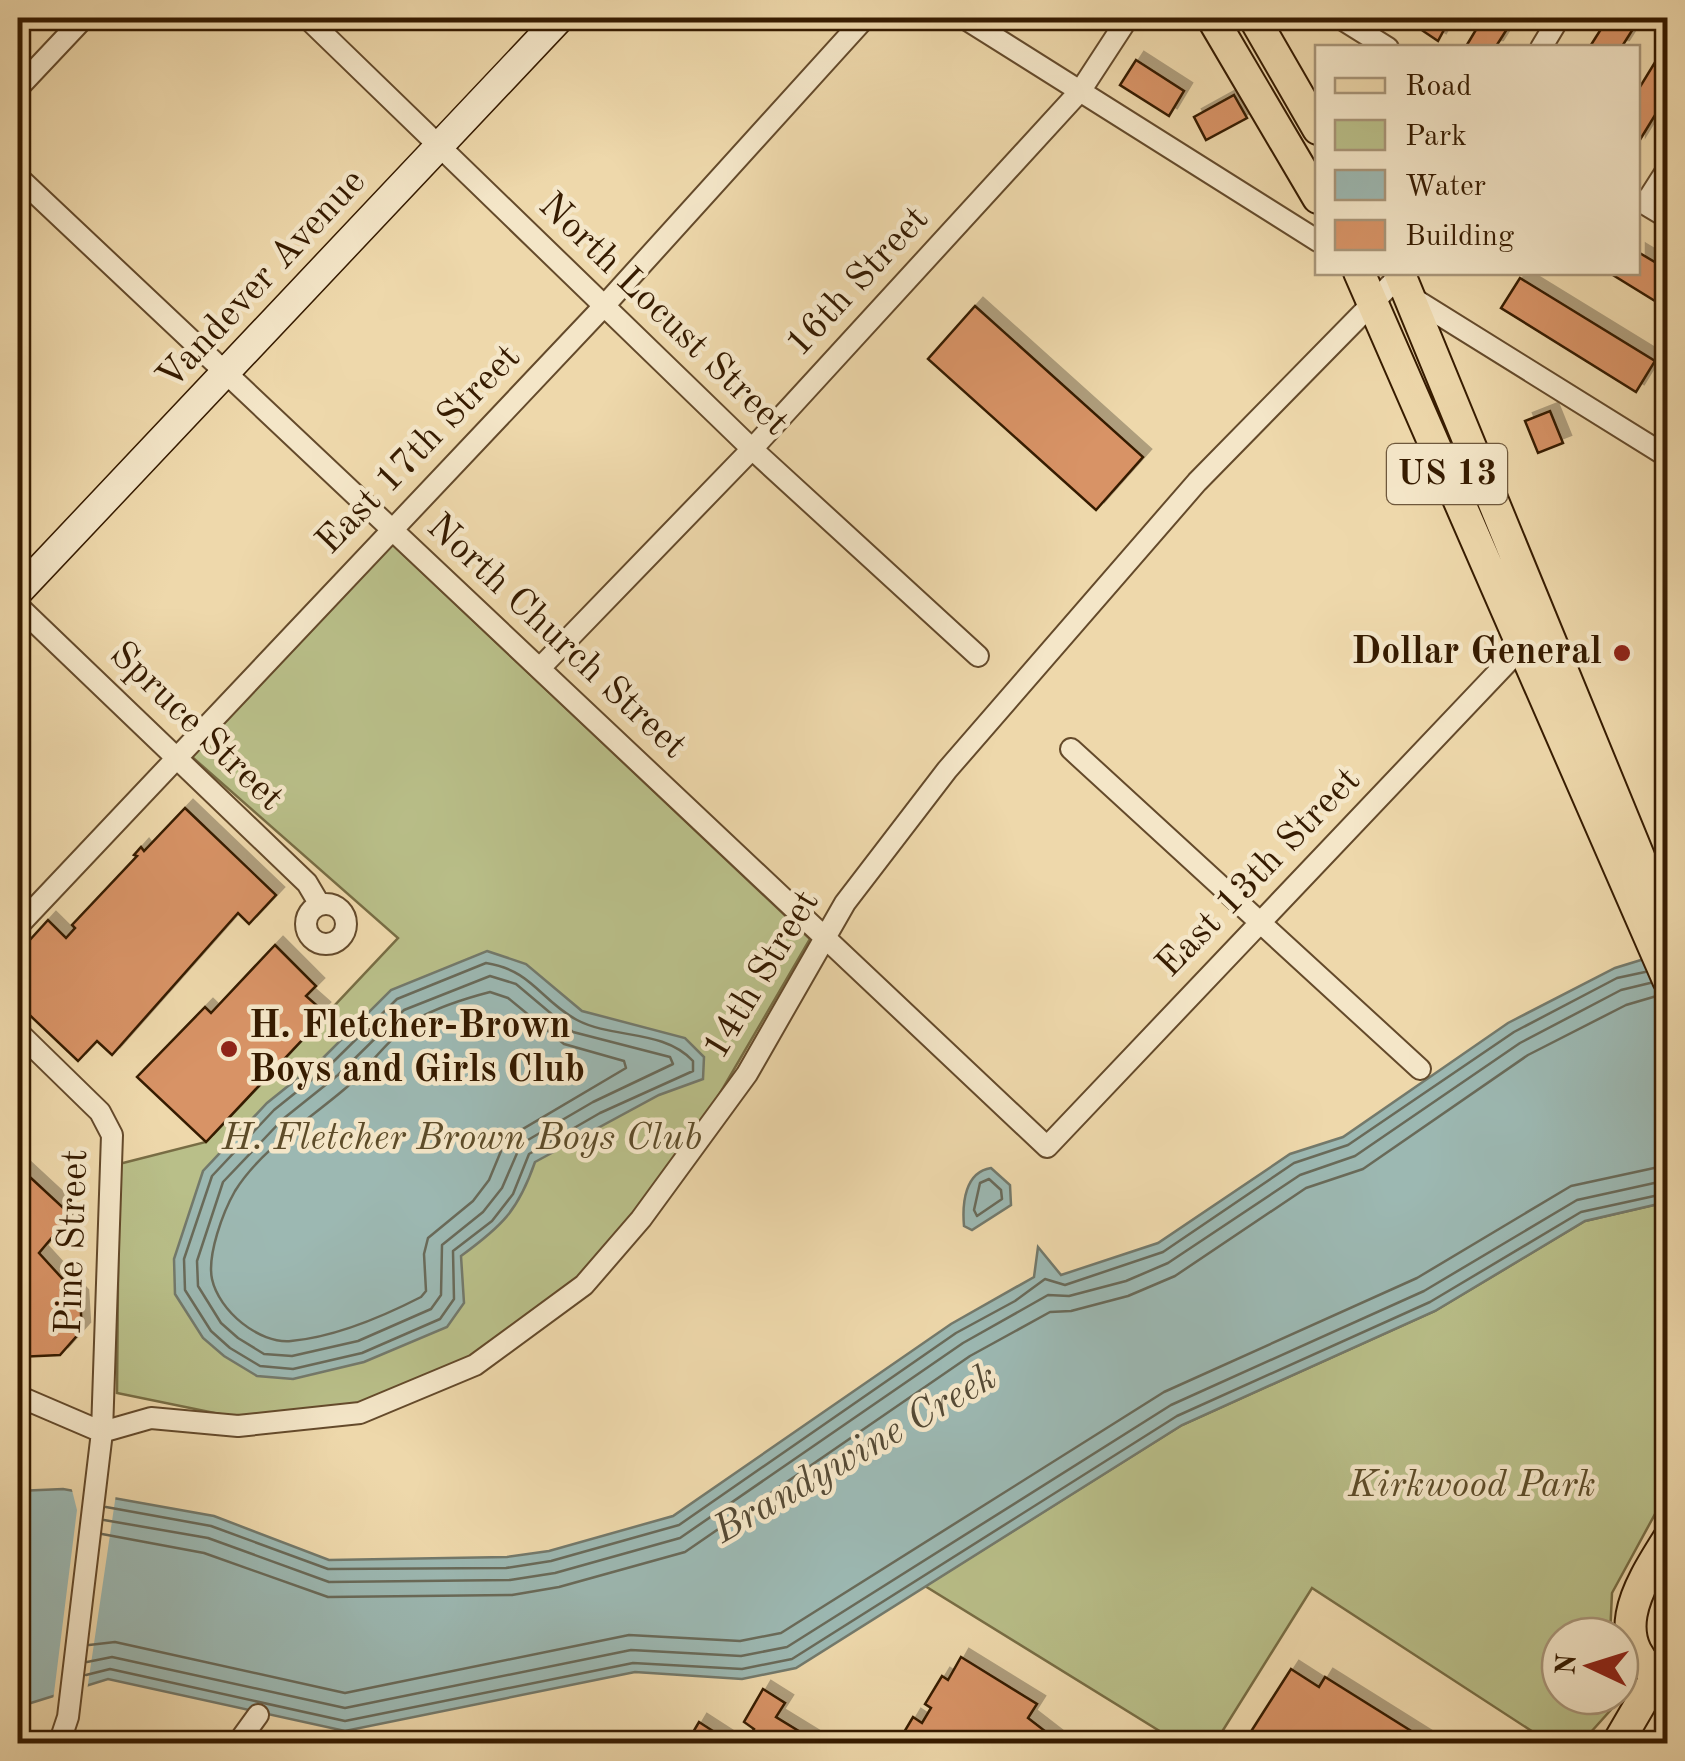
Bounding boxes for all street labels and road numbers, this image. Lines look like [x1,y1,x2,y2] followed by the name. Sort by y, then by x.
[151,163,373,397] street label: Vandever Avenue
[531,187,795,443] street label: North Locust Street
[780,200,936,364] street label: 16th Street
[310,338,528,562] street label: East 17th Street
[1387,444,1507,504] road number: US 13
[419,508,693,766] street label: North Church Street
[102,635,290,819] street label: Spruce Street
[1150,761,1368,985] street label: East 13th Street
[697,884,827,1066] street label: 14th Street
[51,1149,95,1335] street label: Pine Street

